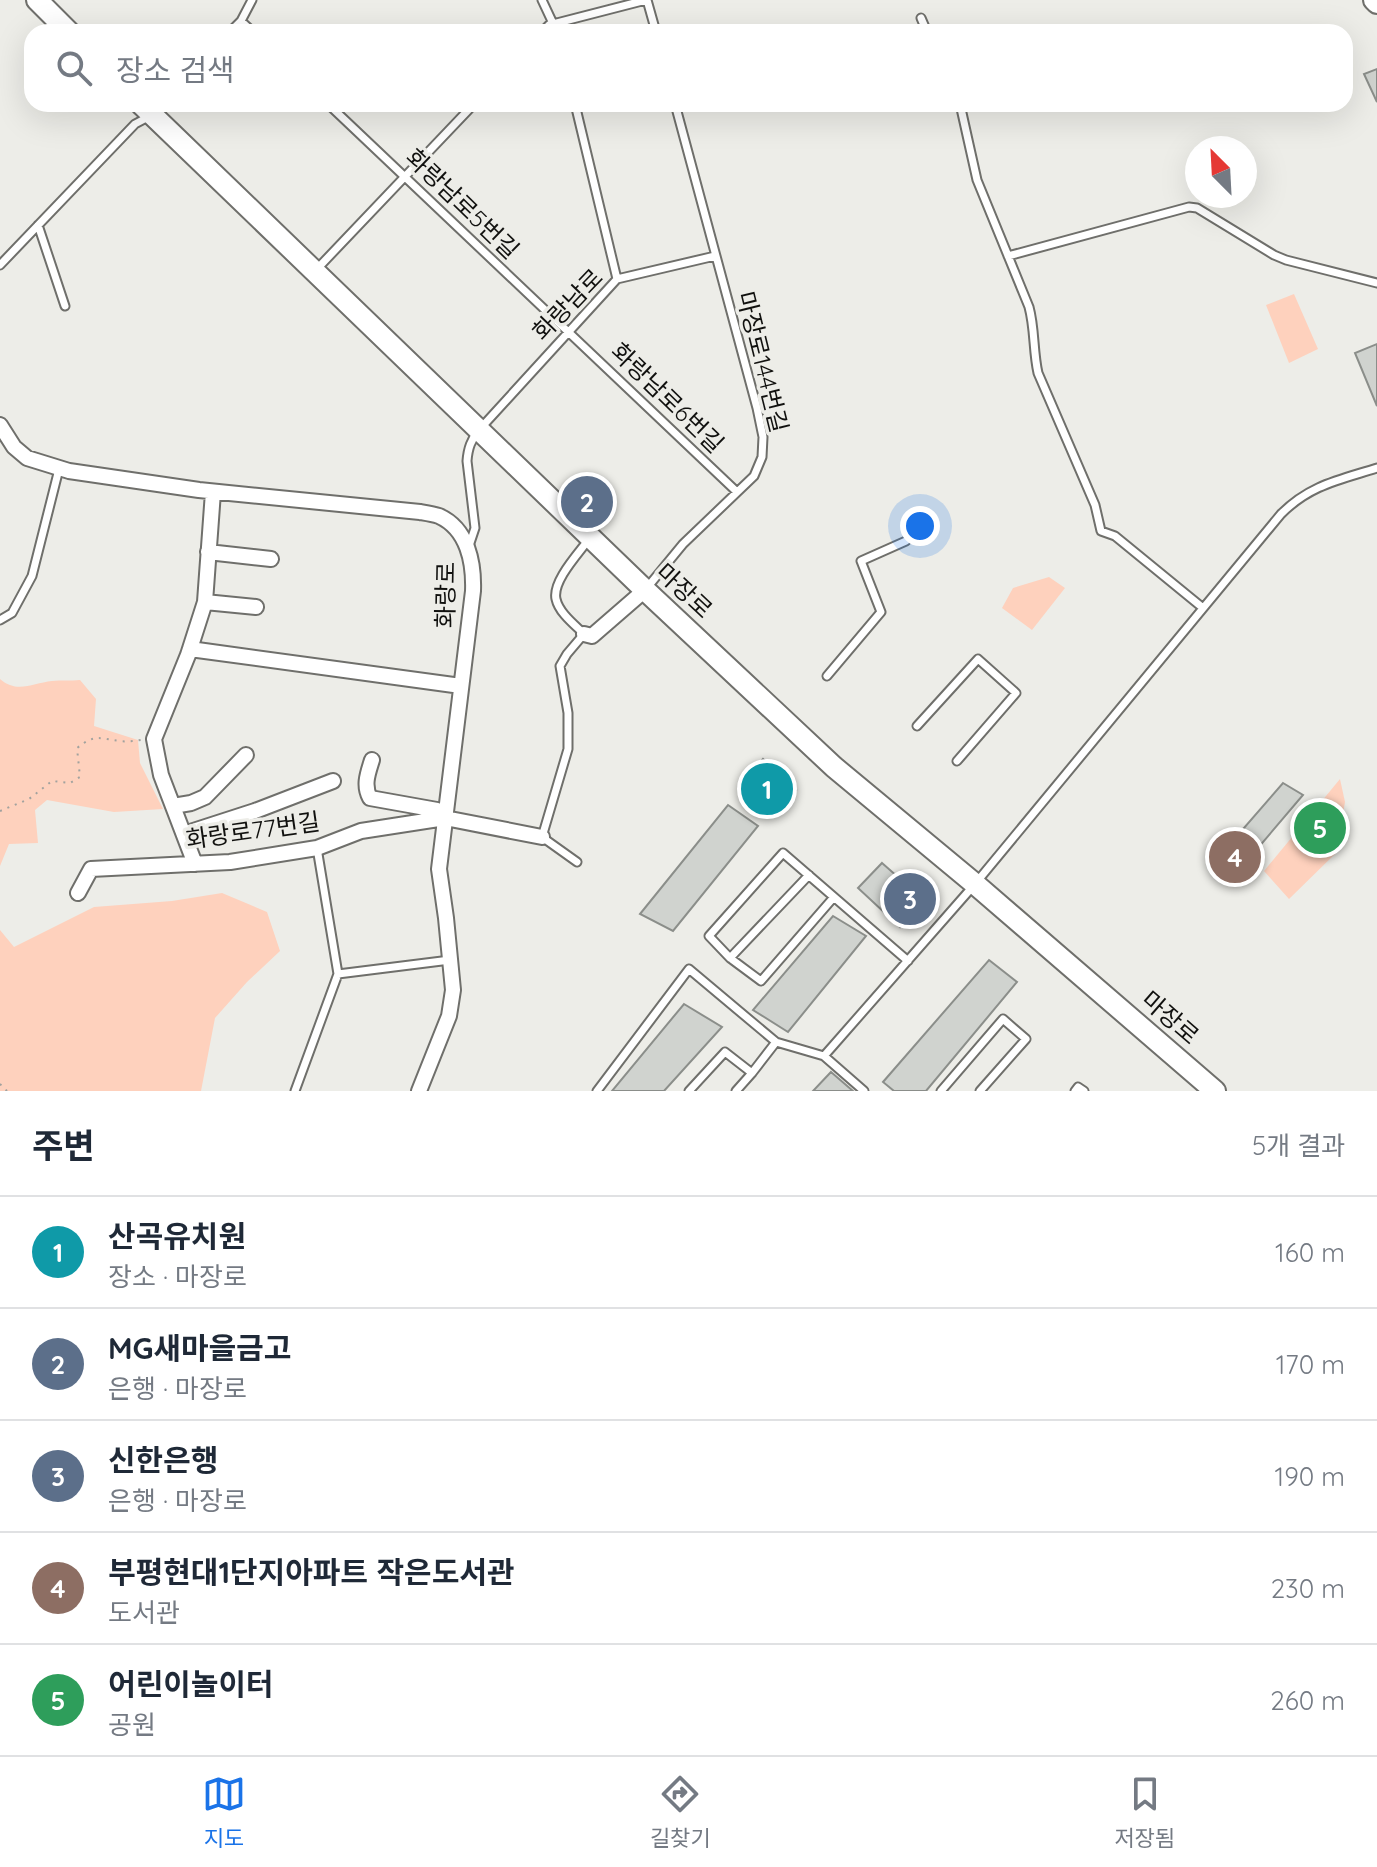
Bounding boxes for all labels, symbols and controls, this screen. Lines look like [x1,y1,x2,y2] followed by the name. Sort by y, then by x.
[24,24,1353,112] search box
[52,46,96,90] icon: search
[116,51,235,89] text: 장소 검색
[1185,136,1257,208] north arrow
[400,142,525,265] street label: 화랑남로5번길
[526,262,609,346] street label: 화랑남로
[731,288,795,435] street label: 마장로144번길
[605,336,730,459] street label: 화랑남로6번길
[561,472,613,532] pin: 2
[900,506,940,546] your location
[650,557,719,624] street label: 마장로
[429,562,461,628] street label: 화랑로
[741,759,793,819] pin: 1
[1294,798,1346,858] pin: 5
[184,806,322,854] street label: 화랑로77번길
[1209,827,1261,887] pin: 4
[884,869,936,929] pin: 3
[1136,984,1205,1050] street label: 마장로
[32,1124,95,1167] text: 주변
[1252,1129,1345,1162] text: 5개 결과
[108,1217,246,1255] text: 산곡유치원
[53,1236,63,1269] text: 1
[1275,1236,1345,1269] text: 160 m
[108,1260,247,1293] text: 장소 · 마장로
[108,1329,291,1367] text: MG새마을금고
[51,1348,65,1381] text: 2
[1276,1348,1345,1381] text: 170 m
[108,1372,247,1405] text: 은행 · 마장로
[108,1441,218,1479] text: 신한은행
[51,1460,65,1493] text: 3
[1275,1460,1345,1493] text: 190 m
[108,1484,247,1517] text: 은행 · 마장로
[108,1553,514,1591] text: 부평현대1단지아파트 작은도서관
[50,1572,66,1605] text: 4
[1271,1572,1345,1605] text: 230 m
[108,1596,180,1629] text: 도서관
[108,1665,274,1703] text: 어린이놀이터
[51,1684,65,1717] text: 5
[1270,1684,1345,1717] text: 260 m
[108,1708,156,1741] text: 공원
[202,1772,246,1852] tab: 지도
[650,1772,711,1852] tab: 길찾기
[1114,1772,1175,1852] tab: 저장됨

